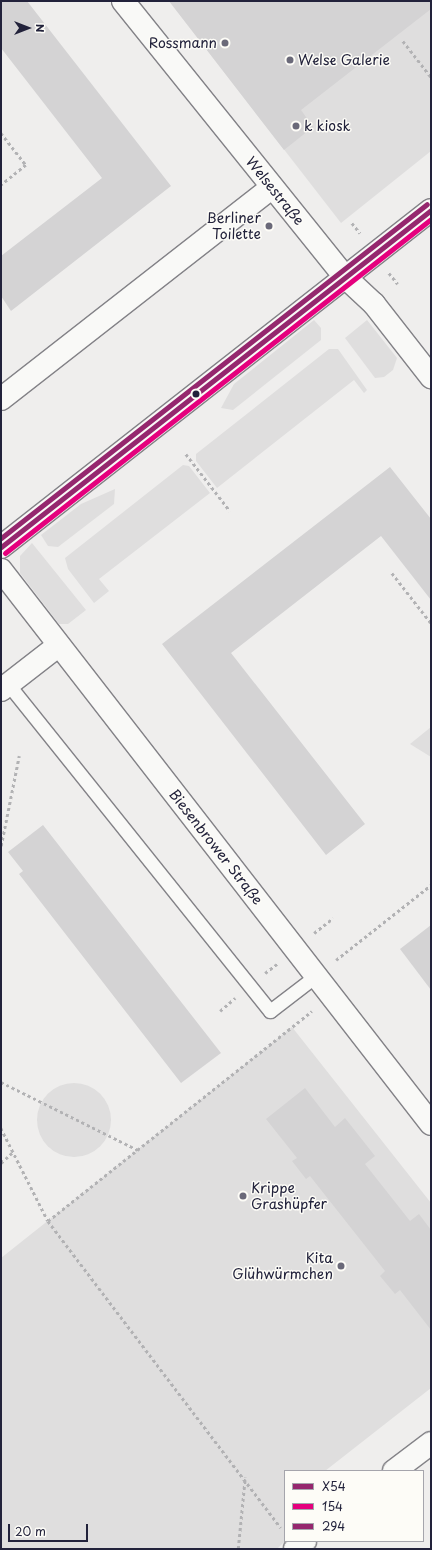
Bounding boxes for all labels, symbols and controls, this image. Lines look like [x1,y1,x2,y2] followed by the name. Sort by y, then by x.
[8,8,48,48] north arrow
[32,24,49,32] text: N
[149,35,217,51] place label: Rossmann
[220,38,230,48] marker: Rossmann
[298,52,391,68] place label: Welse Galerie
[285,55,295,65] marker: Welse Galerie
[304,118,351,134] place label: k kiosk
[291,121,301,131] marker: k kiosk
[242,153,308,229] street label: Welsestraße
[206,210,261,242] place label: Berliner Toilette
[264,221,274,231] marker: Berliner Toilette
[191,389,201,399] unlabelled marker
[166,786,266,908] street label: Biesenbrower Straße
[251,1180,327,1212] place label: Krippe Grashüpfer
[238,1191,248,1201] marker: Krippe Grashüpfer
[232,1250,333,1282] place label: Kita Glühwürmchen
[336,1261,346,1271] marker: Kita Glühwürmchen
[284,1470,424,1542] legend
[322,1477,346,1495] text: X54
[322,1497,343,1515] text: 154
[10,1516,90,1542] scale bar
[322,1517,345,1535] text: 294
[15,1522,46,1540] text: 20 m

